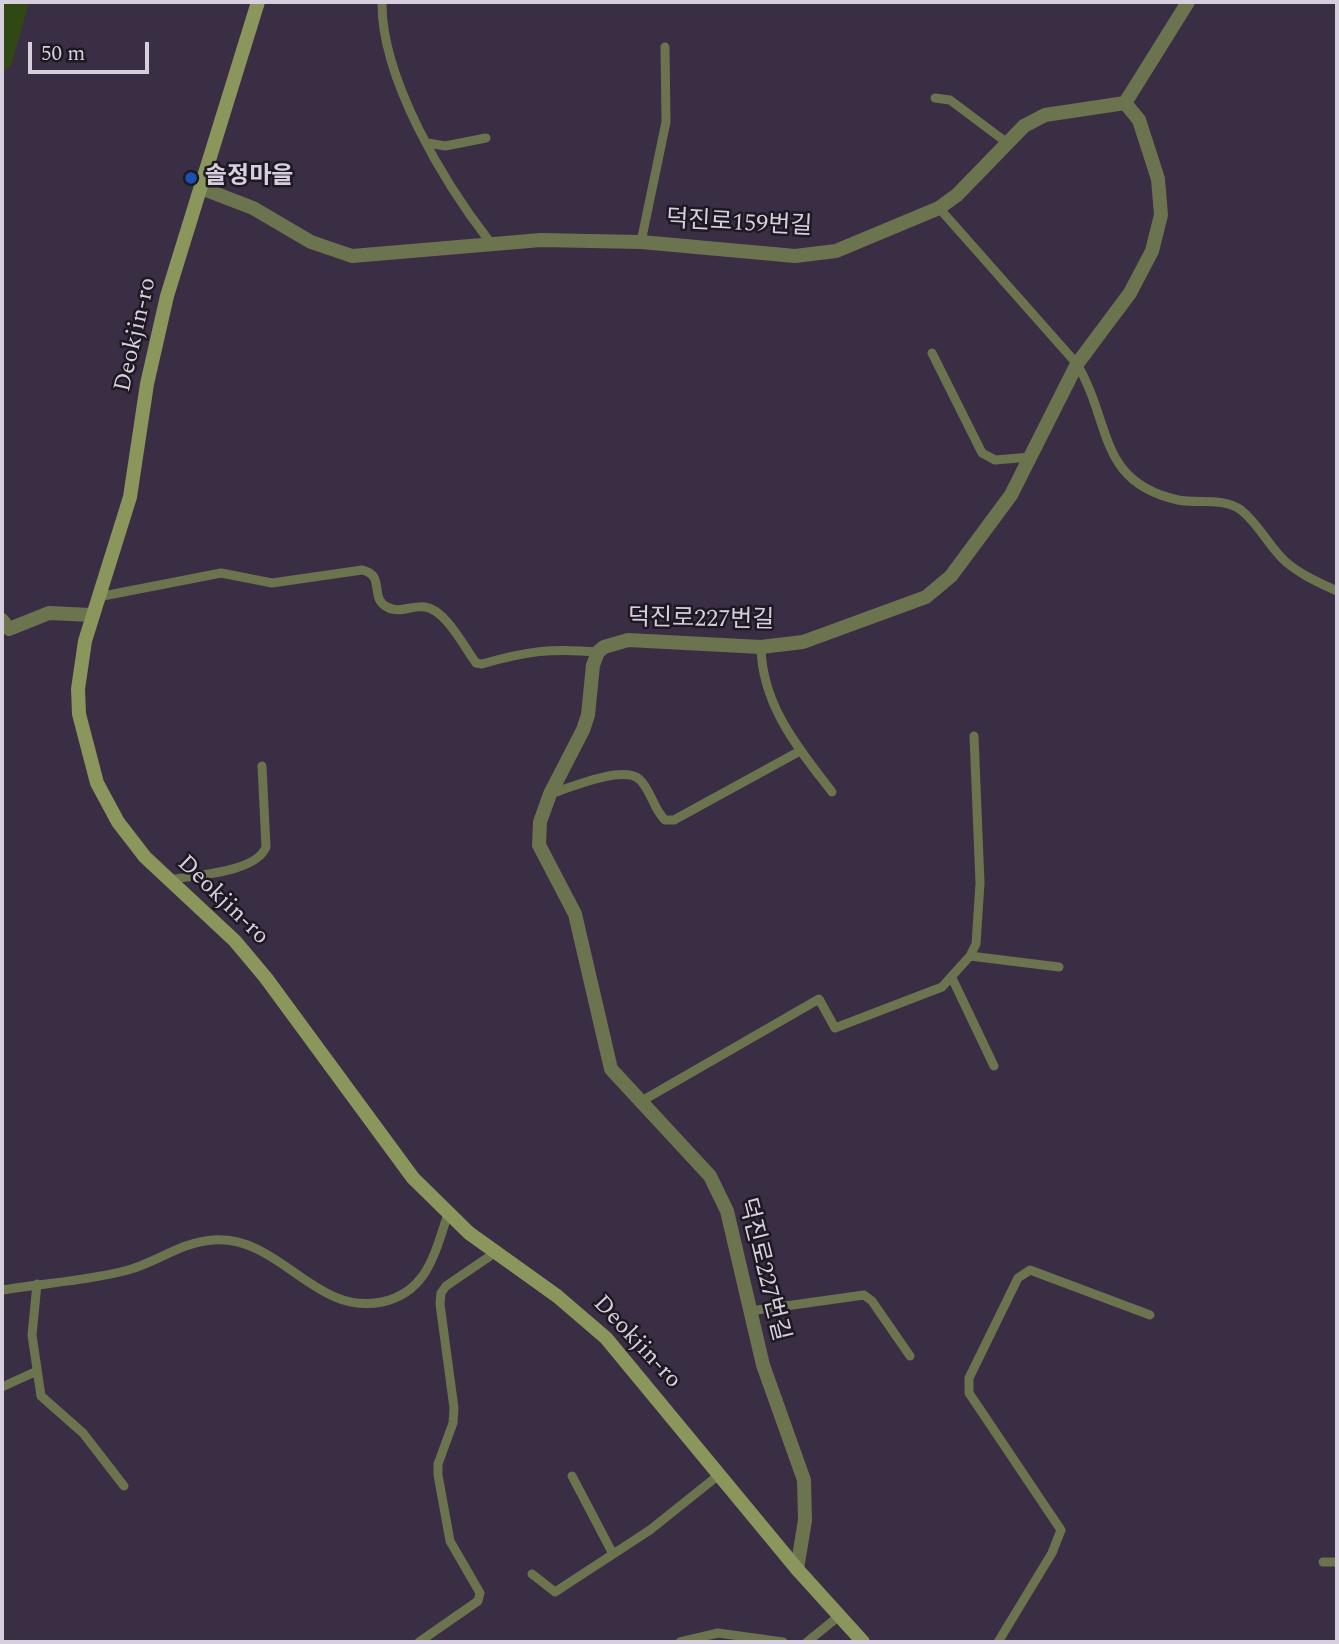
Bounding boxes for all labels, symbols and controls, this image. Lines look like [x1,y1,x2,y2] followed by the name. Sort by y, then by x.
[32,28,152,72] scale bar
[41,38,85,70] text: 50 m
[205,164,293,192] place label: 솔정마을
[183,170,199,186] marker: 솔정마을
[665,207,813,243] street label: 덕진로159번길
[110,275,164,395] street label: Deokjin-ro
[628,605,774,637] street label: 덕진로227번길
[170,850,274,952] street label: Deokjin-ro
[730,1195,794,1345] street label: 덕진로227번길
[586,1291,686,1395] street label: Deokjin-ro

